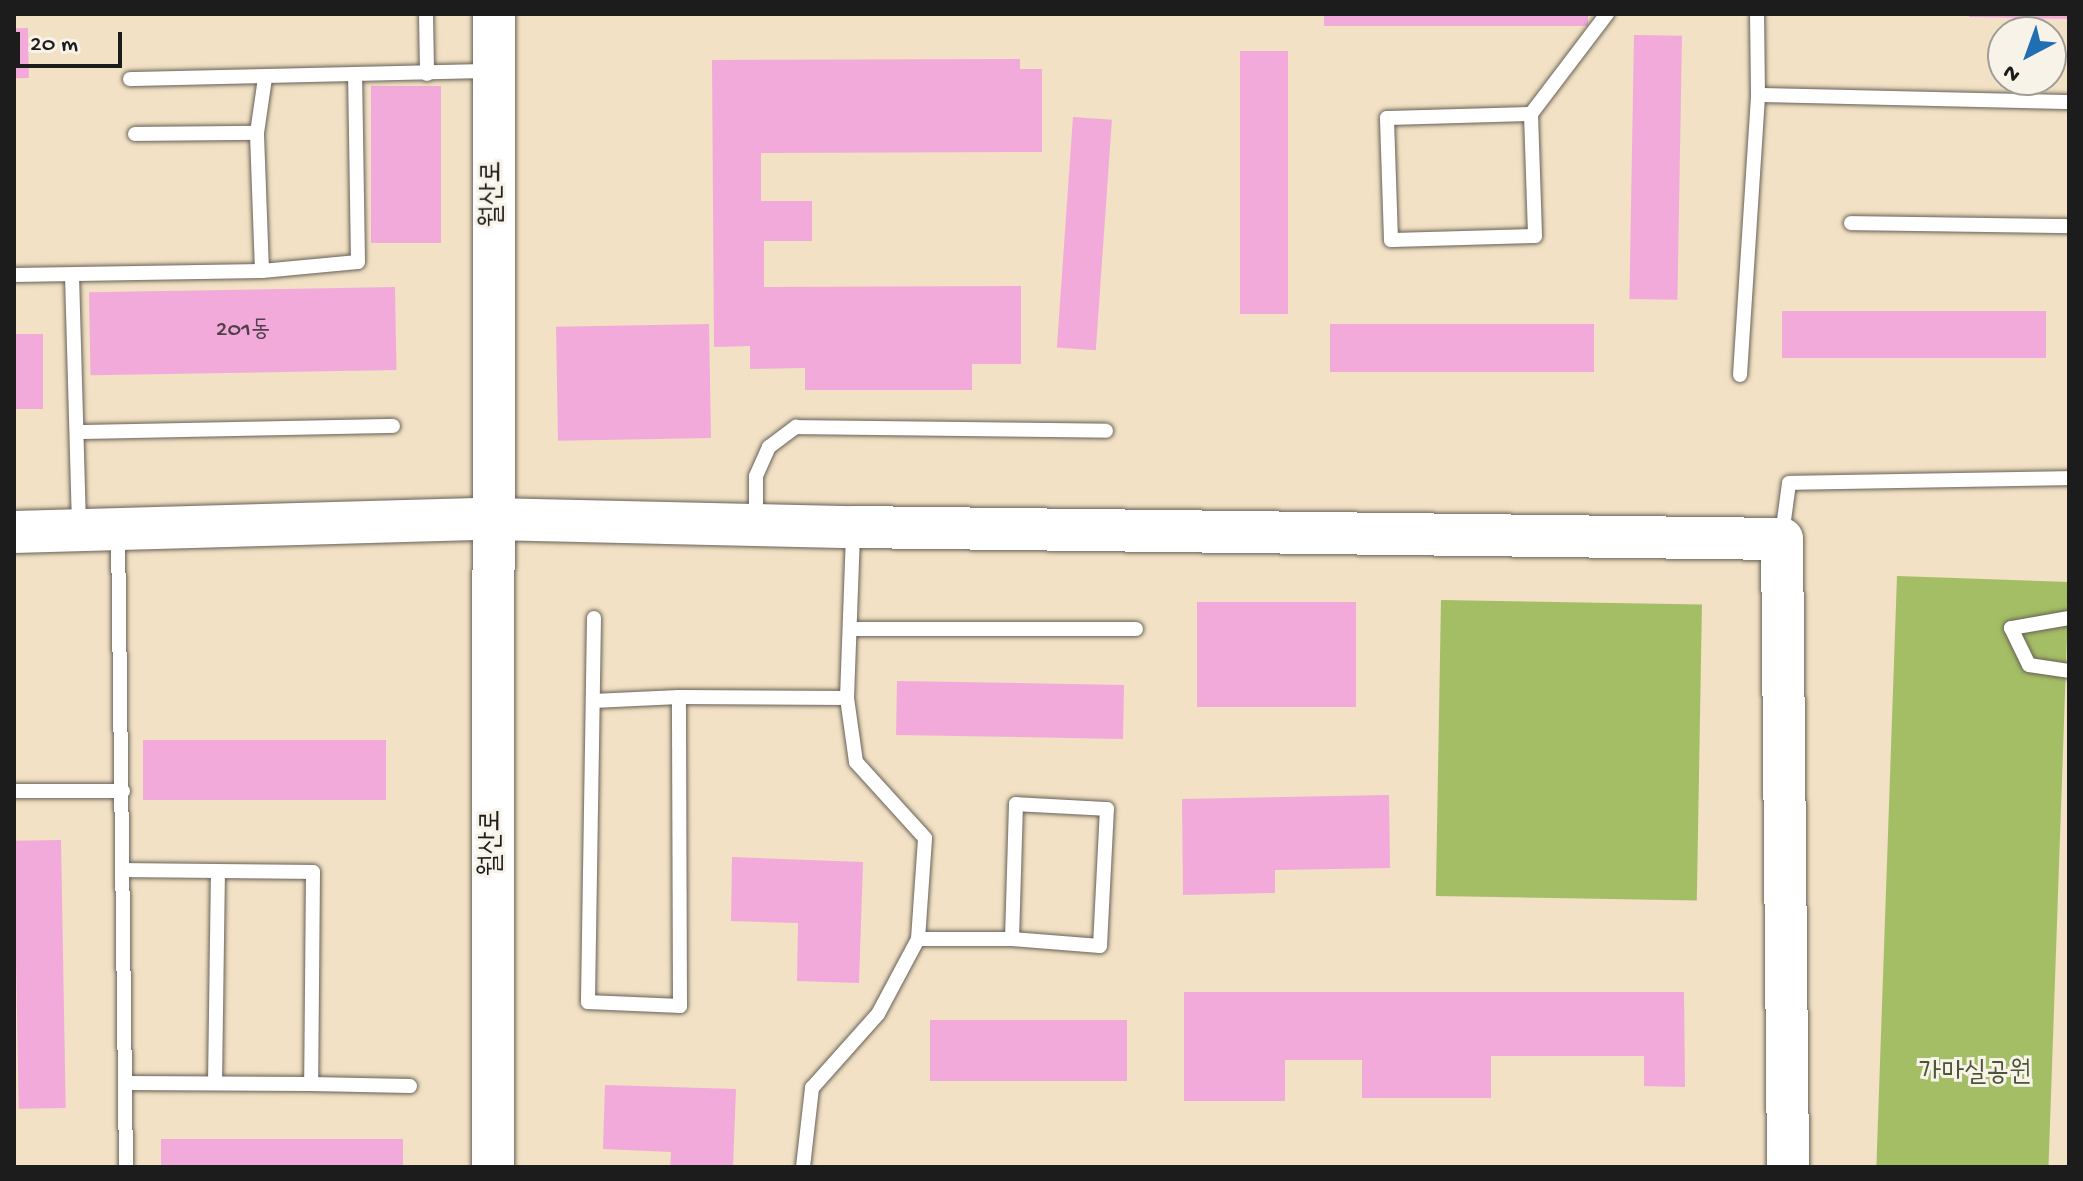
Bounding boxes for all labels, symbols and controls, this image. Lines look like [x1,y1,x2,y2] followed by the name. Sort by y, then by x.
[20,16,126,66] scale bar
[1987,16,2067,96] north arrow
[30,31,78,60] text: 20 m
[1999,58,2027,87] text: N
[477,160,511,228] street label: 월산로
[216,317,270,345] house number: 201동
[476,809,510,877] street label: 월산로
[1919,1057,2031,1091] park label: 가마실공원

